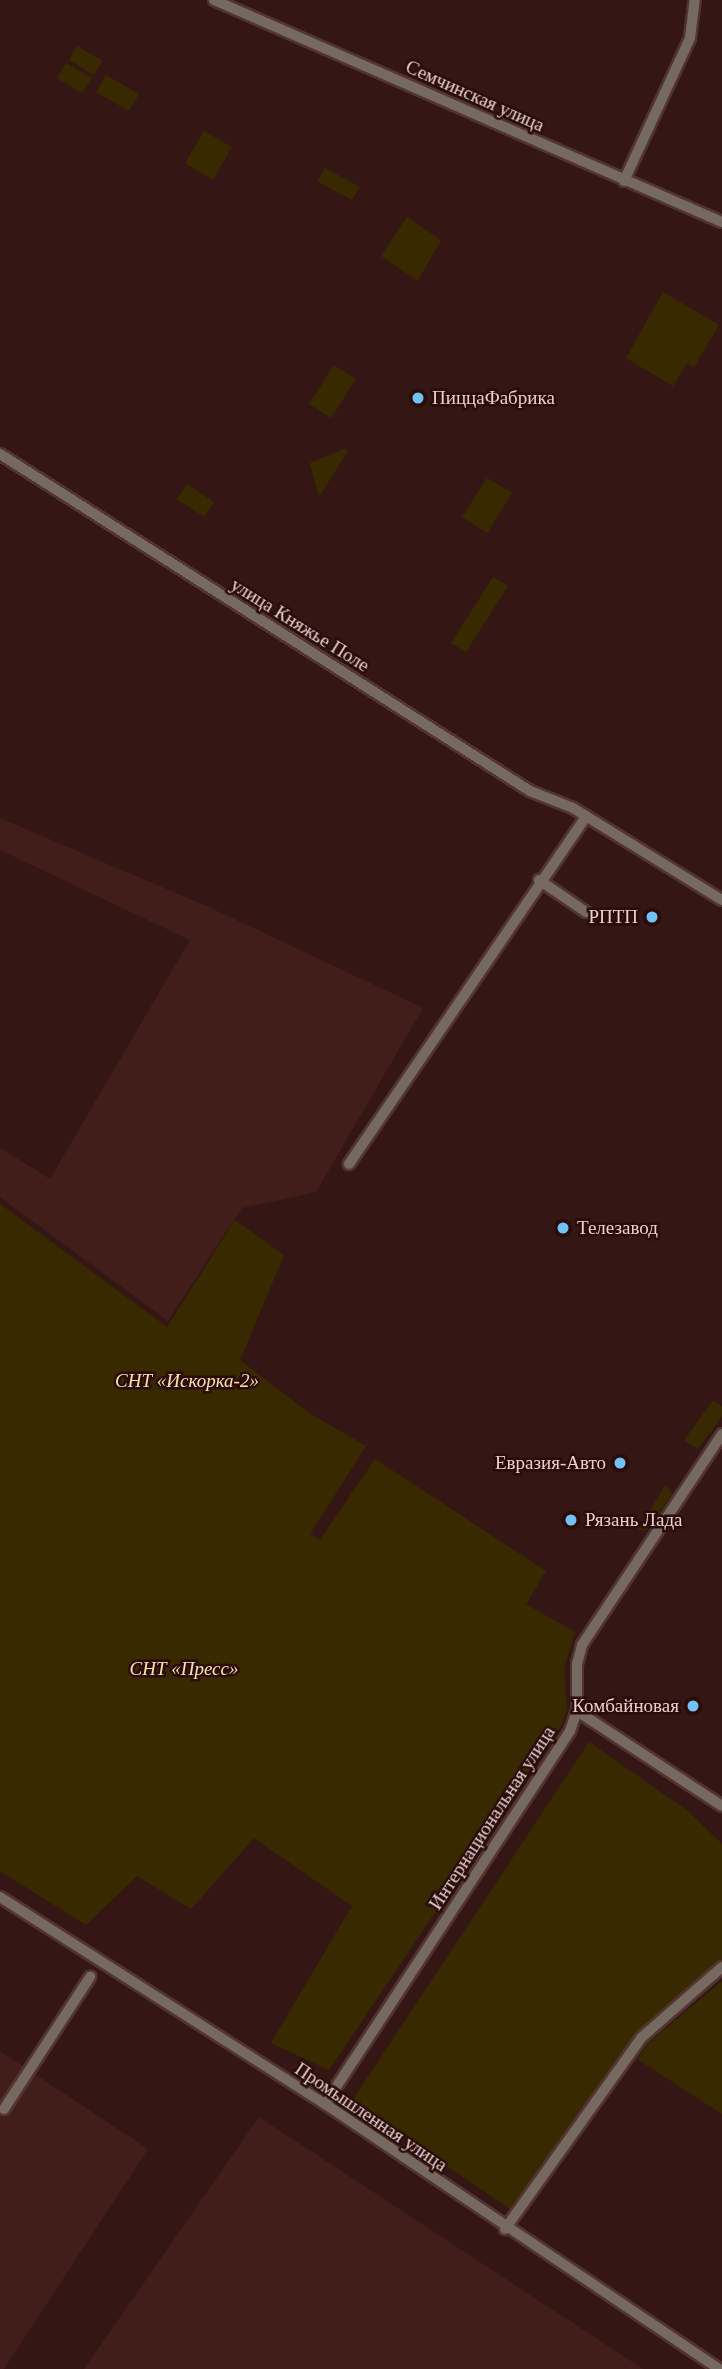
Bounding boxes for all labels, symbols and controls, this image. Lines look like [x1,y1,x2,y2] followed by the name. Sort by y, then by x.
[402,55,548,137] street label: Семчинская улица
[432,387,555,409] place label: ПиццаФабрика
[410,390,426,406] marker: ПиццаФабрика
[226,573,374,677] street label: улица Княжье Поле
[588,906,638,928] place label: РПТП
[644,909,660,925] marker: РПТП
[577,1217,658,1239] place label: Телезавод
[555,1220,571,1236] marker: Телезавод
[115,1370,259,1392] park label: СНТ «Искорка-2»
[495,1452,606,1474] place label: Евразия-Авто
[612,1455,628,1471] marker: Евразия-Авто
[585,1509,683,1531] place label: Рязань Лада
[563,1512,579,1528] marker: Рязань Лада
[130,1658,238,1680] park label: СНТ «Пресс»
[572,1695,679,1717] place label: Комбайновая
[685,1698,701,1714] marker: Комбайновая
[424,1722,560,1914] street label: Интернациональная улица
[290,2058,452,2176] street label: Промышленная улица

